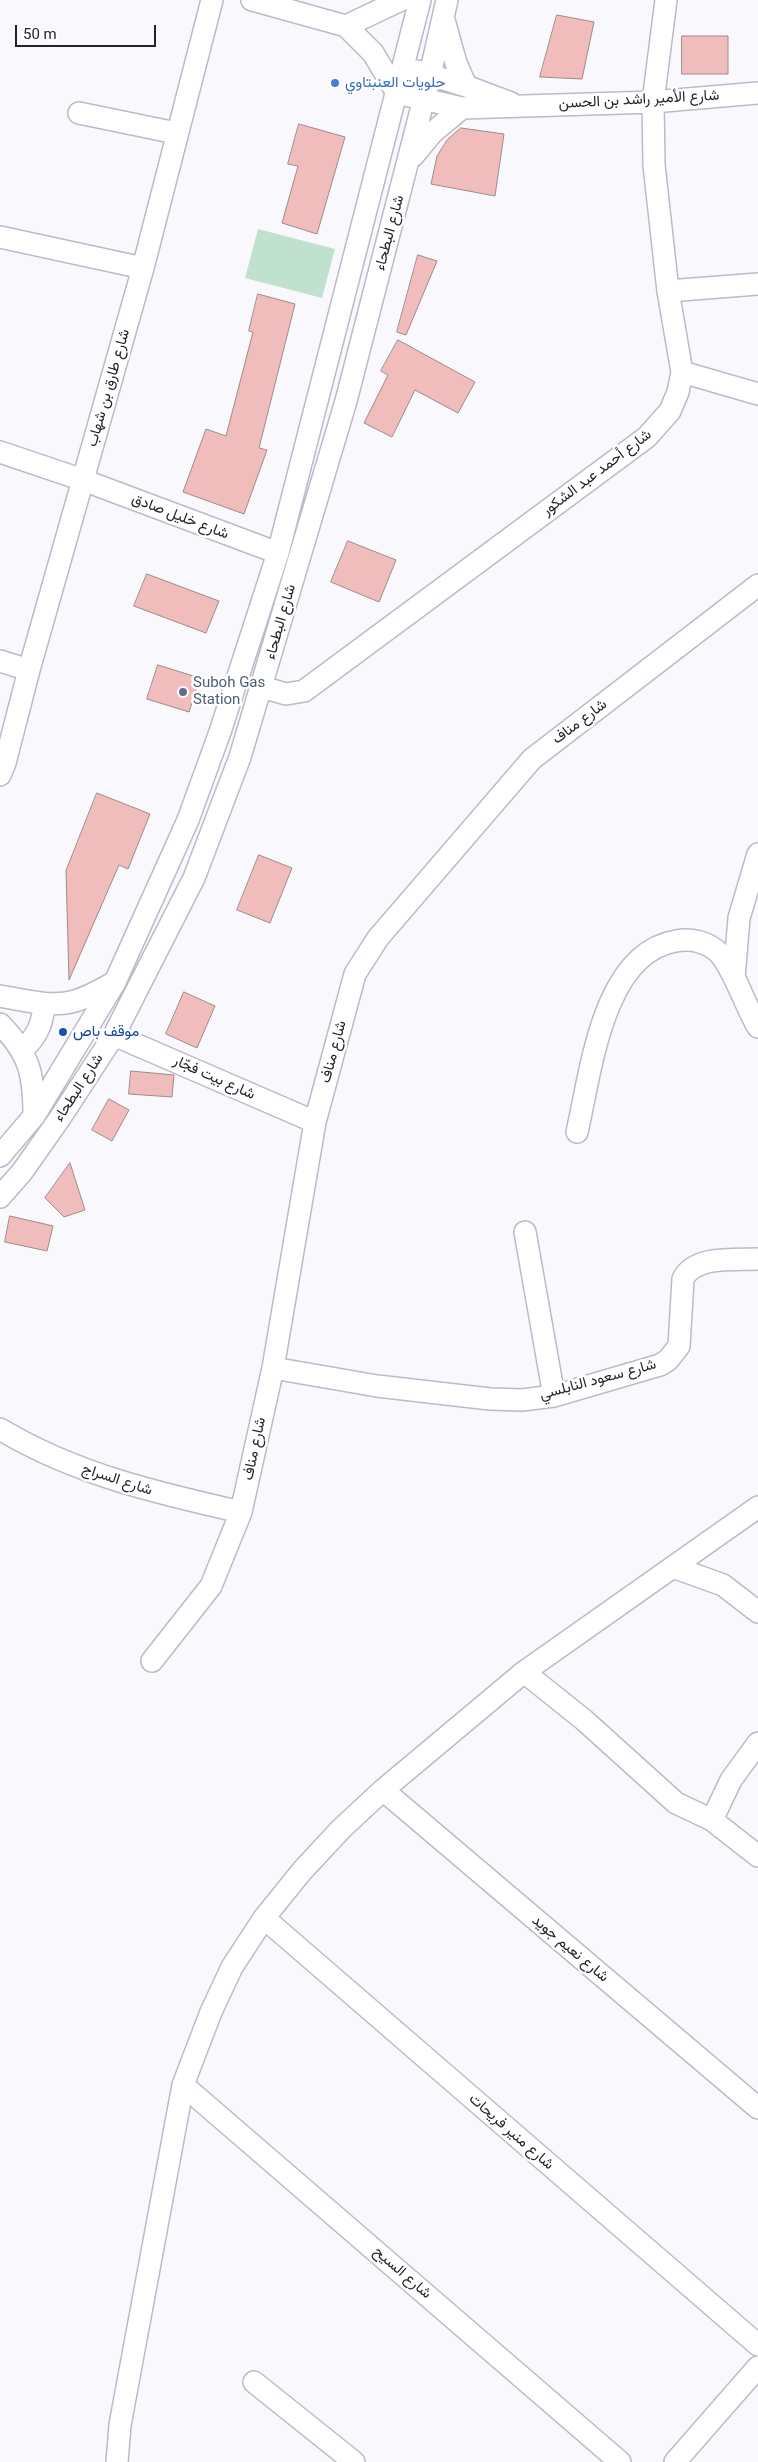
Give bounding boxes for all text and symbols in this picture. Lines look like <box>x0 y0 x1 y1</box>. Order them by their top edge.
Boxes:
scale bar <box>18 15 159 47</box>
text: 50 m <box>23 25 57 43</box>
place label: حلويات العنبتاوي <box>345 74 445 92</box>
marker: حلويات العنبتاوي <box>329 77 341 89</box>
street label: شارع الأمير راشد بن الحسن <box>558 87 720 113</box>
street label: شارع البطحاء <box>371 193 409 273</box>
street label: شارع طارق بن شهاب <box>84 327 134 449</box>
street label: شارع أحمد عبد الشكور <box>539 426 655 520</box>
street label: شارع خليل صادق <box>129 490 231 544</box>
street label: شارع البطحاء <box>262 582 300 662</box>
place label: Suboh Gas Station <box>193 674 265 709</box>
marker: Suboh Gas Station <box>177 686 189 698</box>
street label: شارع مناف <box>549 696 611 748</box>
street label: شارع مناف <box>317 1019 351 1085</box>
place label: موقف باص <box>73 1023 139 1041</box>
marker: موقف باص <box>57 1026 69 1038</box>
street label: شارع البطحاء <box>50 1051 108 1125</box>
street label: شارع بيت فجّار <box>170 1052 258 1104</box>
street label: شارع سعود النابلسي <box>538 1356 658 1404</box>
street label: شارع مناف <box>240 1416 270 1482</box>
street label: شارع السراج <box>80 1460 154 1500</box>
street label: شارع نعيم جويد <box>528 1912 612 1986</box>
street label: شارع منير فريحات <box>465 2090 557 2174</box>
street label: شارع السيح <box>369 2243 435 2303</box>

